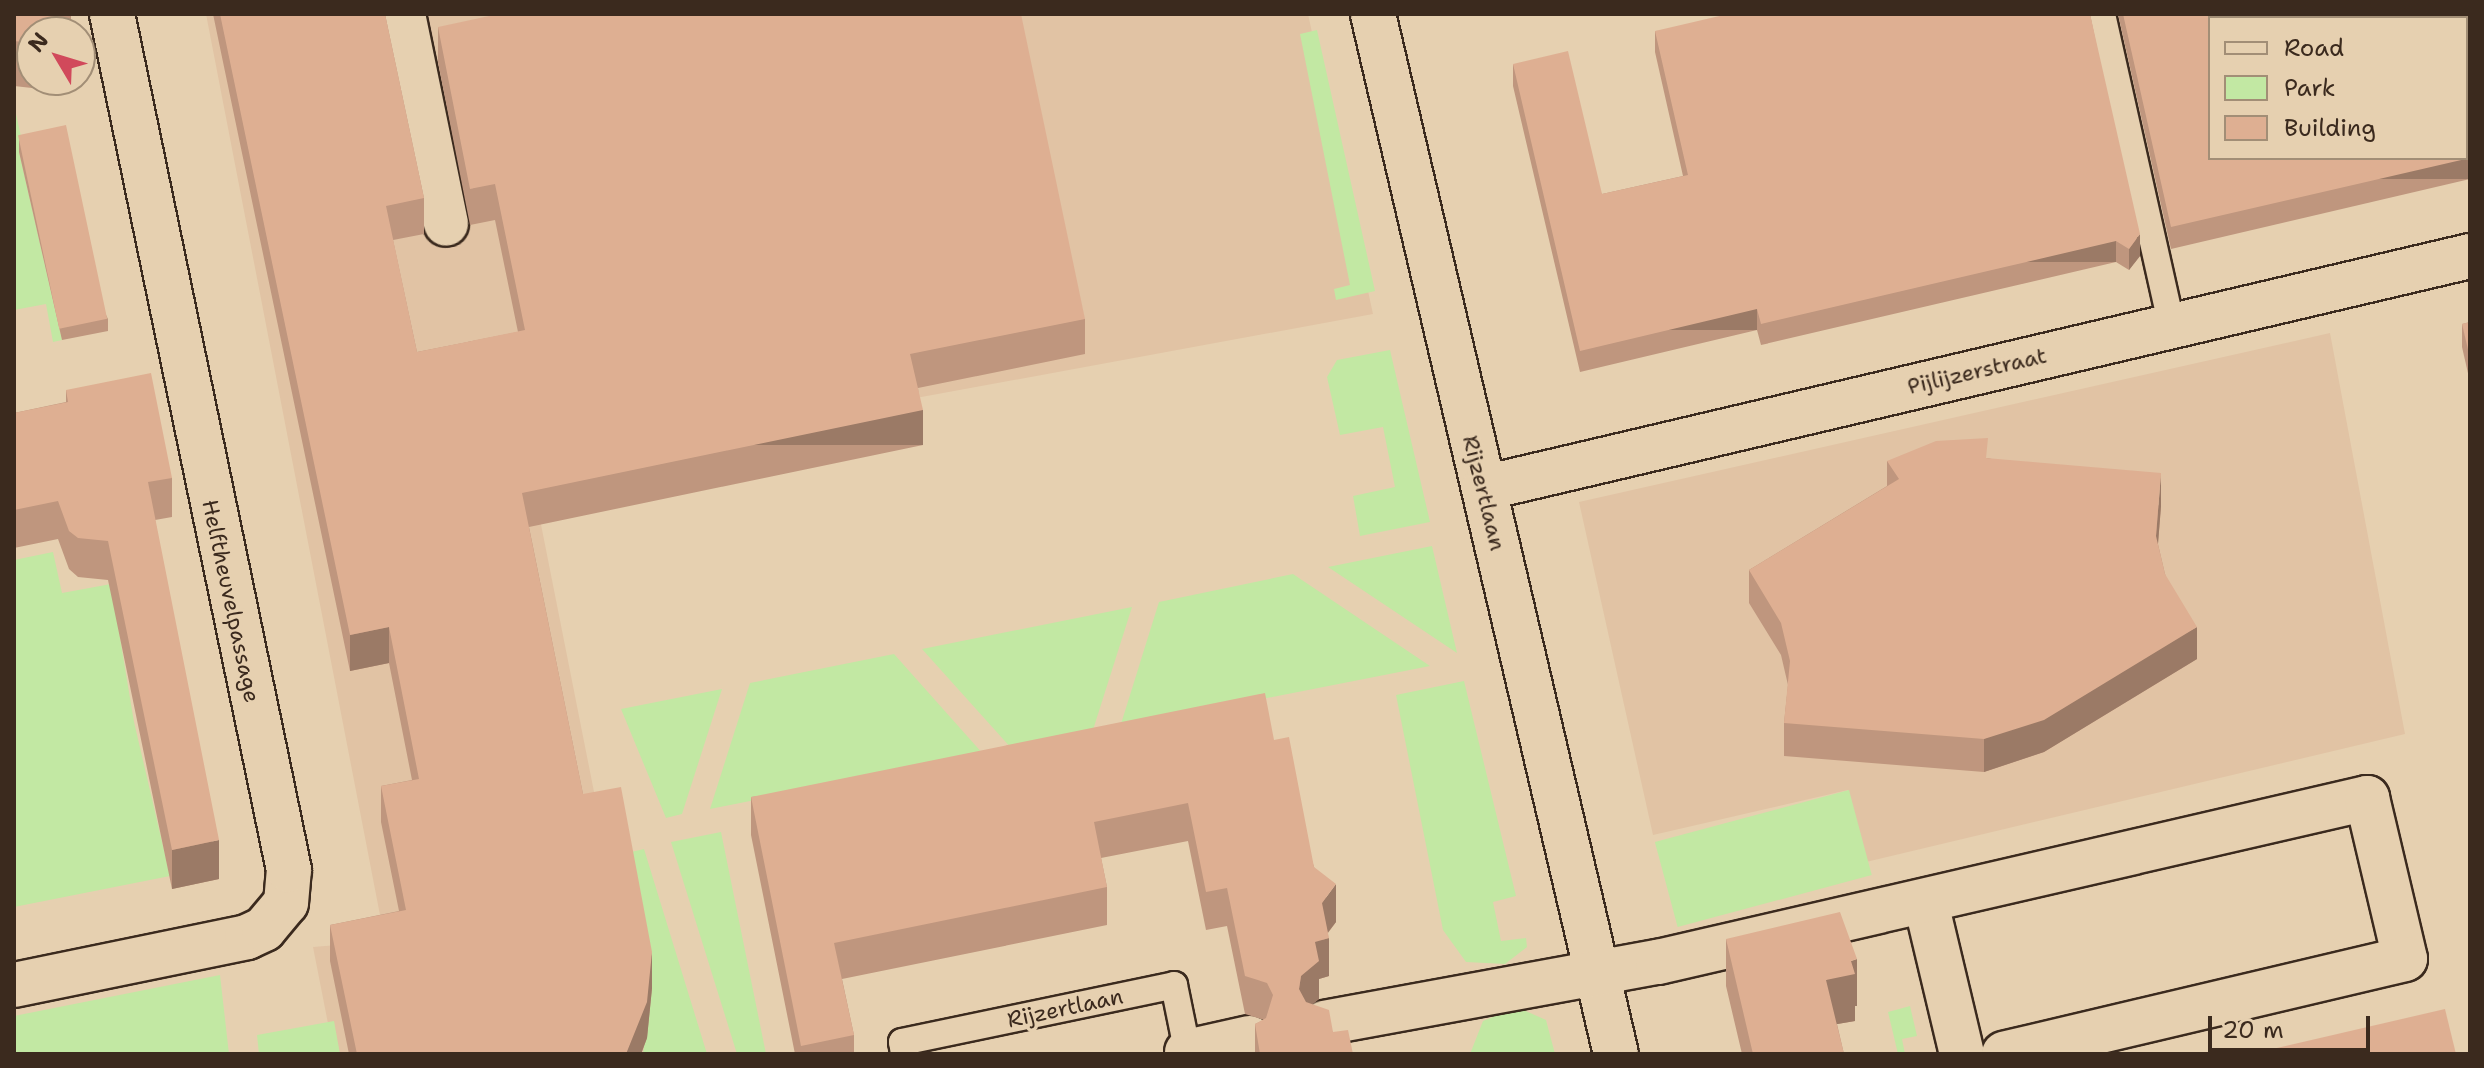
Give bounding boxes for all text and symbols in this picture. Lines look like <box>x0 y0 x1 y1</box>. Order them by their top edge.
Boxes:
north arrow <box>16 16 96 96</box>
legend <box>2208 16 2468 160</box>
text: N <box>21 26 55 58</box>
text: Road <box>2284 32 2344 64</box>
text: Park <box>2284 72 2336 104</box>
text: Building <box>2284 112 2376 144</box>
street label: Pijlijzerstraat <box>1905 342 2049 400</box>
street label: Rijzertlaan <box>1457 433 1511 553</box>
street label: Helftheuvelpassage <box>197 497 265 705</box>
street label: Rijzertlaan <box>1005 983 1125 1033</box>
scale bar <box>2212 1000 2374 1050</box>
text: 20 m <box>2222 1014 2284 1046</box>

